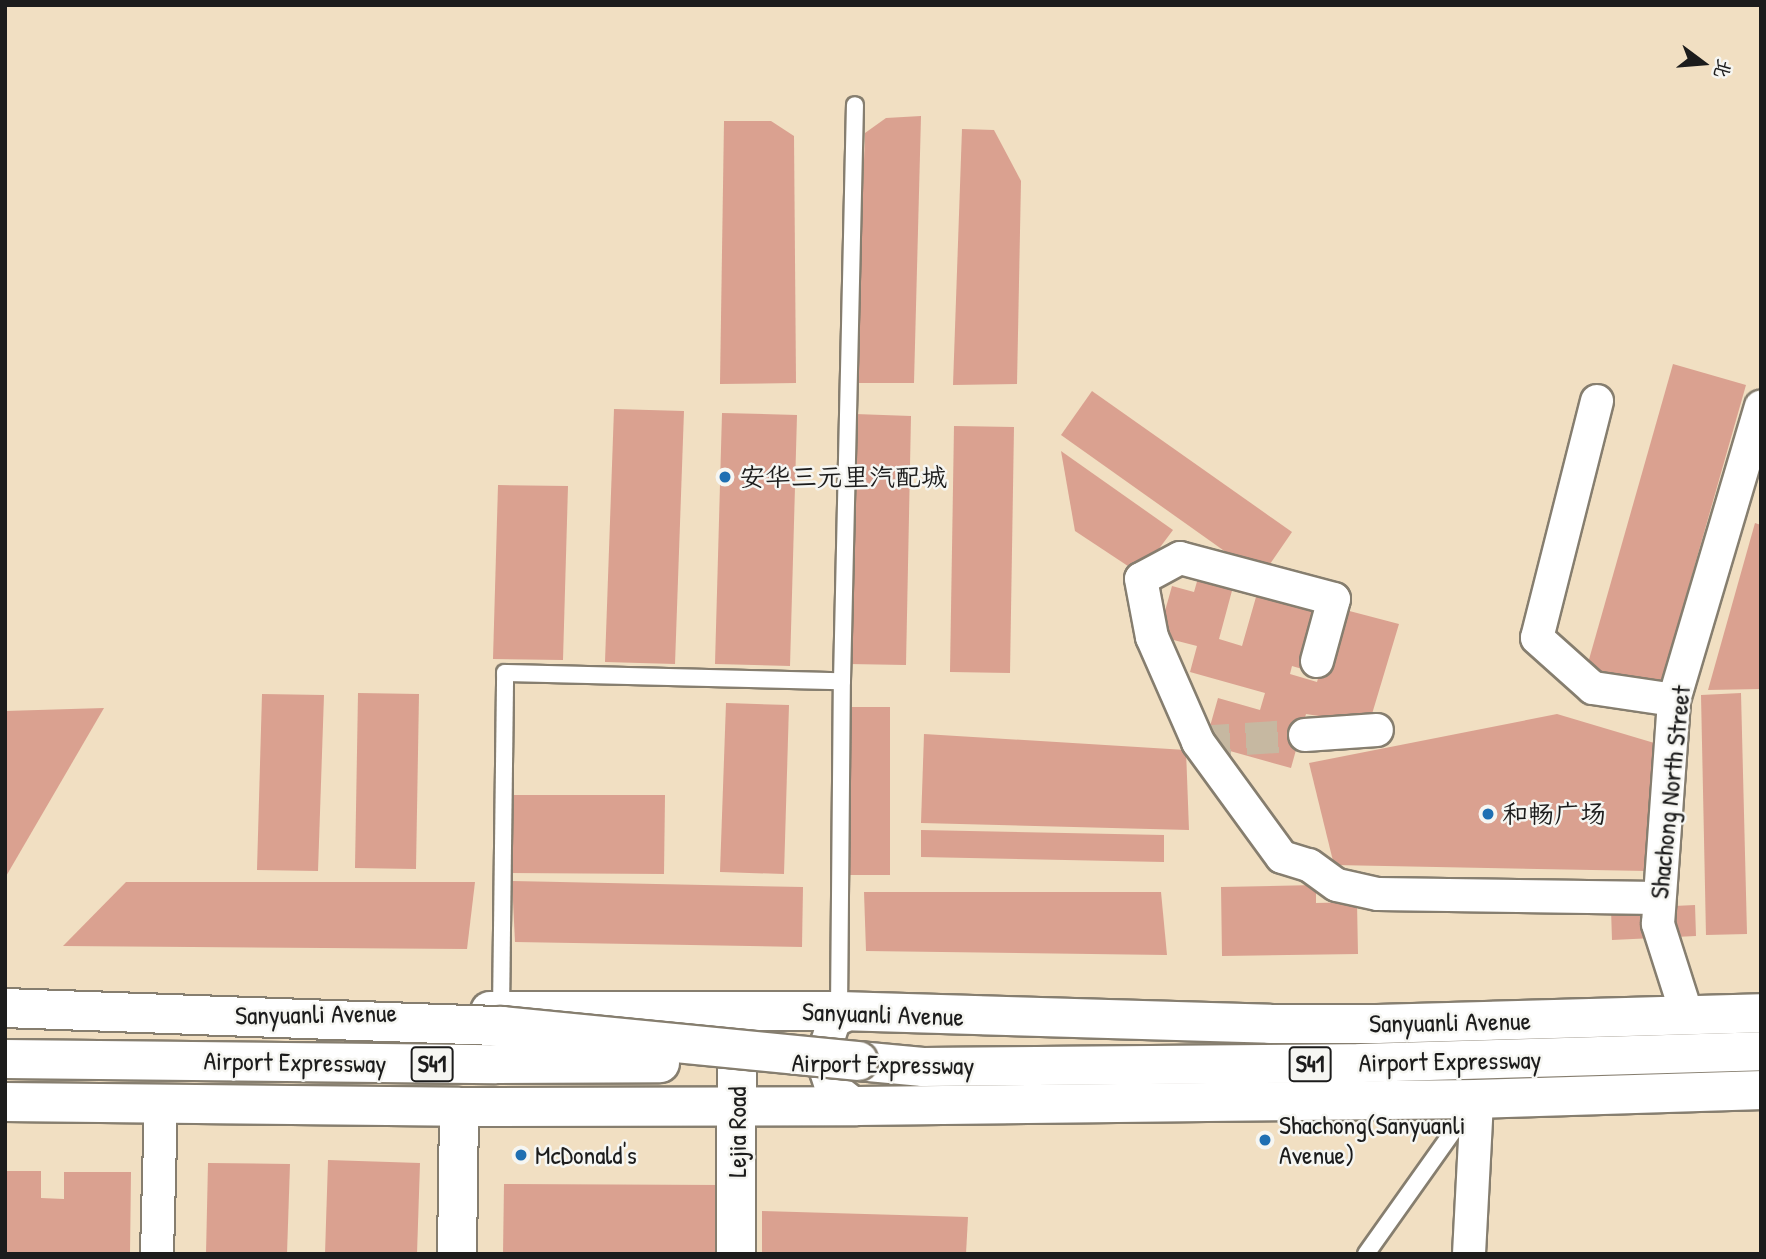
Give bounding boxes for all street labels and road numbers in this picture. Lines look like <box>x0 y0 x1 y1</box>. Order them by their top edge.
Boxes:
street label: Shachong North Street <box>1643 684 1697 900</box>
street label: Sanyuanli Avenue <box>802 996 964 1032</box>
street label: Sanyuanli Avenue <box>235 997 397 1031</box>
street label: Sanyuanli Avenue <box>1369 1005 1531 1039</box>
road number: S41 <box>409 1044 455 1084</box>
road number: S41 <box>1287 1044 1333 1084</box>
street label: Airport Expressway <box>1358 1044 1542 1078</box>
street label: Airport Expressway <box>203 1045 387 1079</box>
street label: Airport Expressway <box>791 1047 975 1081</box>
street label: Lejia Road <box>721 1087 753 1177</box>

